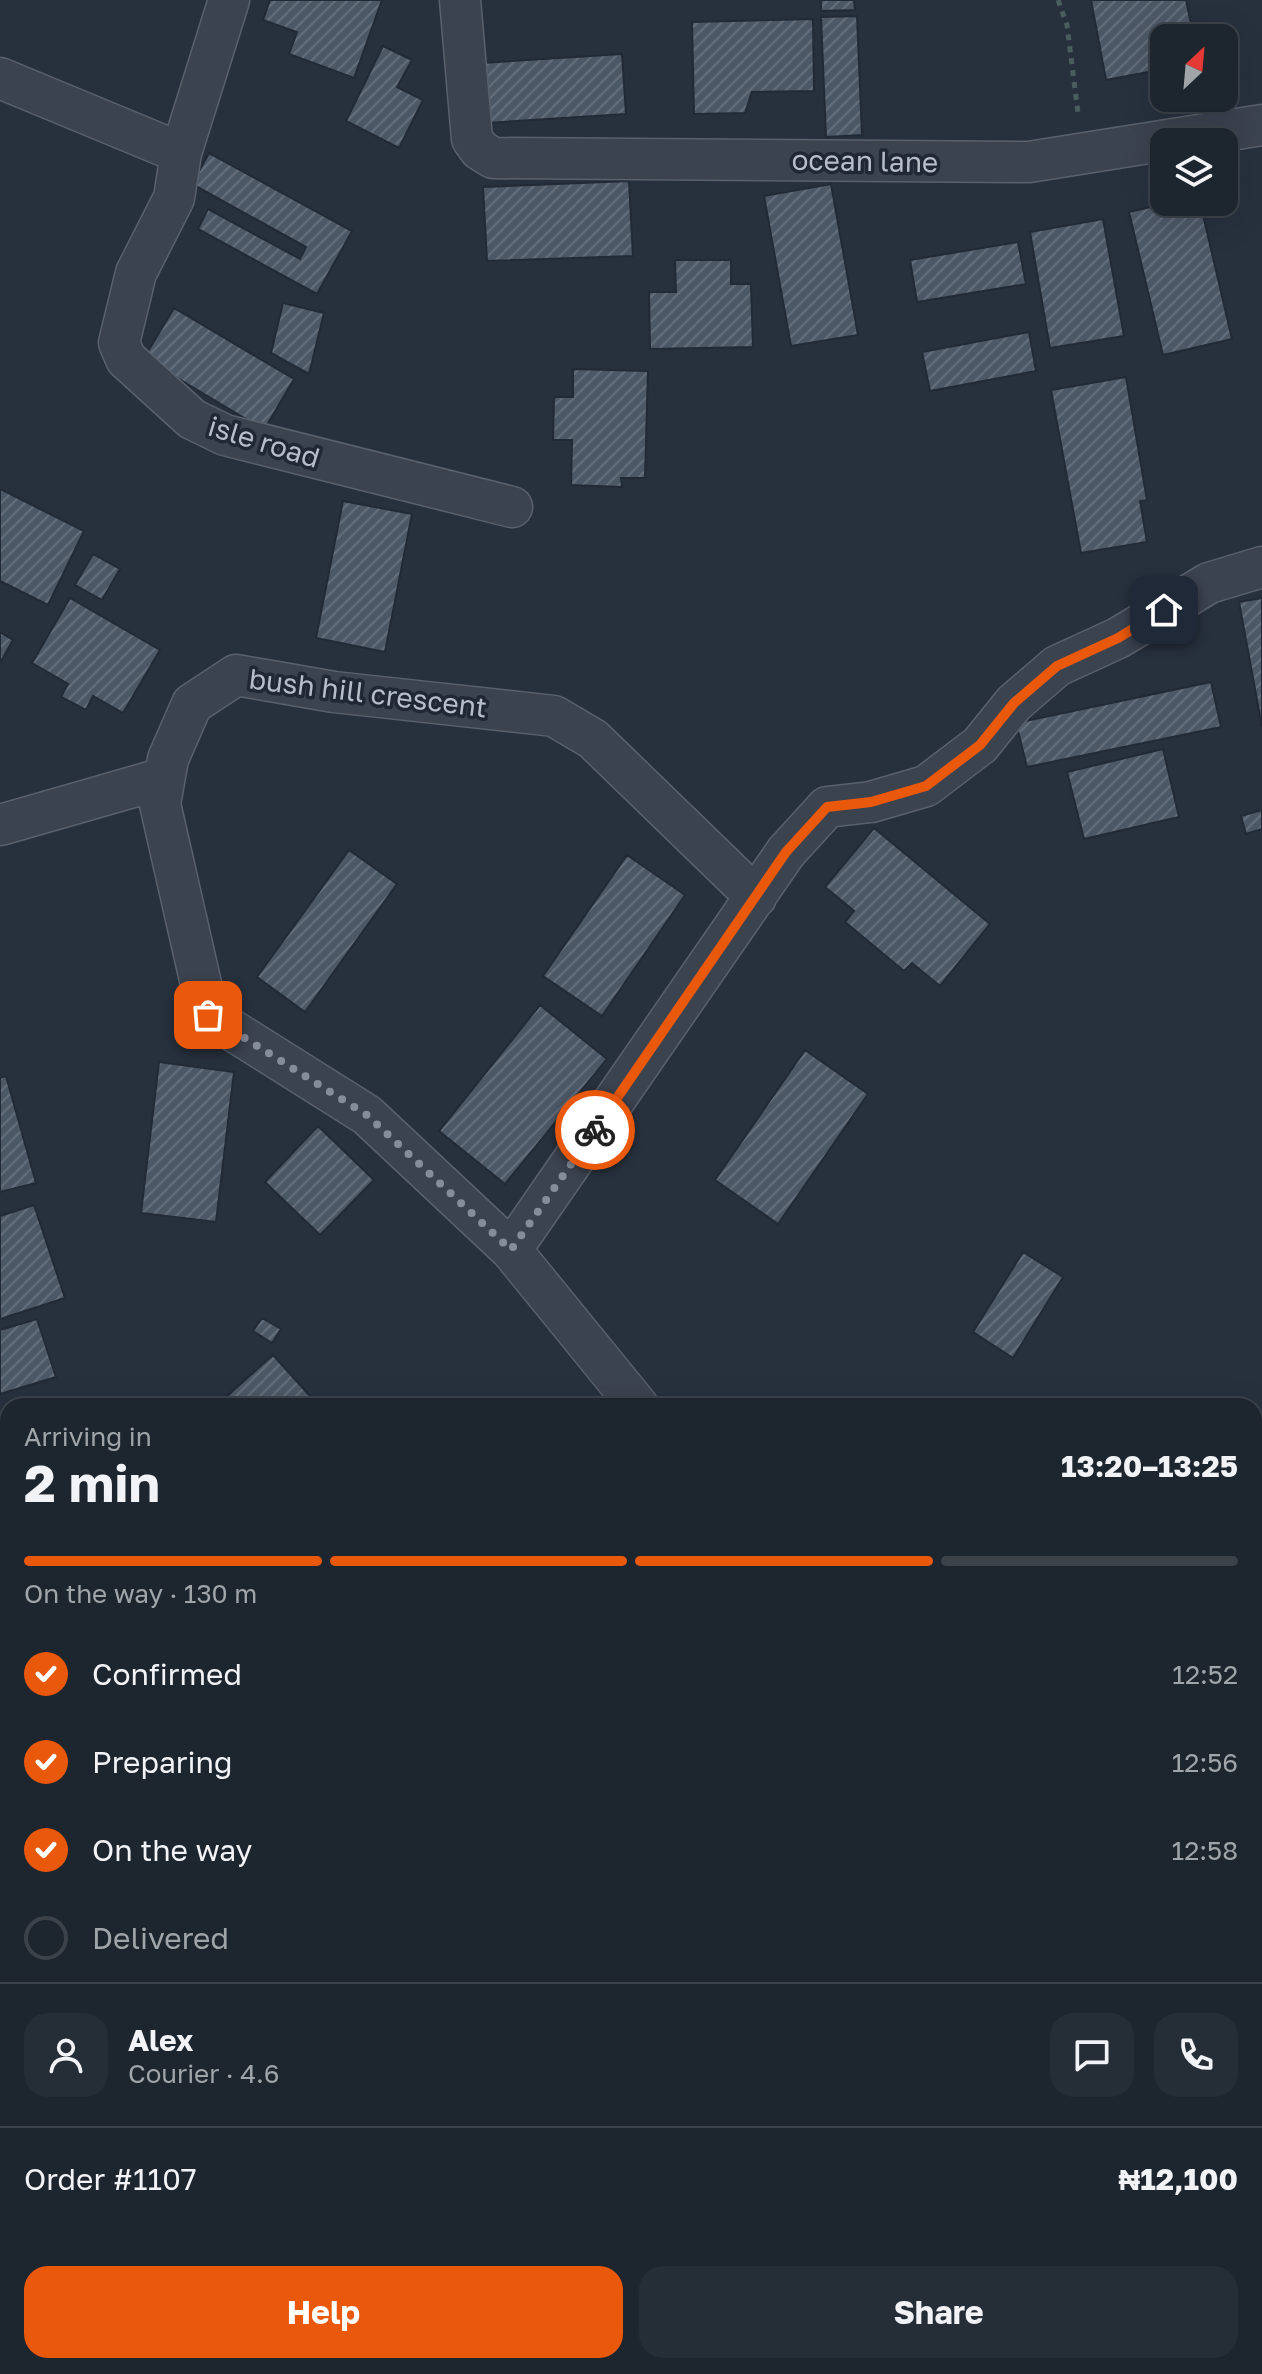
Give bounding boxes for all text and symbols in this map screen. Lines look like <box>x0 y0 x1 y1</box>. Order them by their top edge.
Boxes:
north arrow <box>1150 24 1238 112</box>
map controls <box>1150 24 1238 216</box>
button: layers <box>1150 128 1238 216</box>
street label: ocean lane <box>791 143 939 178</box>
street label: isle road <box>204 409 324 474</box>
pin <box>1130 576 1198 644</box>
icon: home <box>1142 588 1186 632</box>
street label: bush hill crescent <box>247 662 489 723</box>
pin <box>174 981 242 1049</box>
icon: bag <box>186 993 230 1037</box>
courier <box>555 1090 635 1170</box>
icon: bike <box>573 1108 617 1152</box>
text: Arriving in <box>24 1421 152 1452</box>
text: 13:20–13:25 <box>1061 1448 1238 1484</box>
text: 2 min <box>24 1451 160 1513</box>
text: On the way · 130 m <box>24 1578 257 1609</box>
icon: check <box>24 1652 68 1696</box>
text: Confirmed <box>92 1656 242 1692</box>
text: 12:52 <box>1172 1659 1238 1690</box>
icon: check <box>24 1740 68 1784</box>
text: Preparing <box>92 1744 233 1780</box>
text: 12:56 <box>1172 1747 1238 1778</box>
icon: check <box>24 1828 68 1872</box>
text: On the way <box>92 1832 252 1868</box>
text: 12:58 <box>1172 1835 1238 1866</box>
text: Delivered <box>92 1920 229 1956</box>
button: person <box>24 2013 108 2097</box>
button: chat <box>1050 2013 1134 2097</box>
button: phone <box>1154 2013 1238 2097</box>
text: Alex <box>128 2022 193 2058</box>
text: Courier · 4.6 <box>128 2058 280 2089</box>
text: Order #1107 <box>24 2161 197 2197</box>
text: ₦12,100 <box>1119 2161 1238 2197</box>
button: Help <box>24 2266 623 2358</box>
button: Share <box>639 2266 1238 2358</box>

